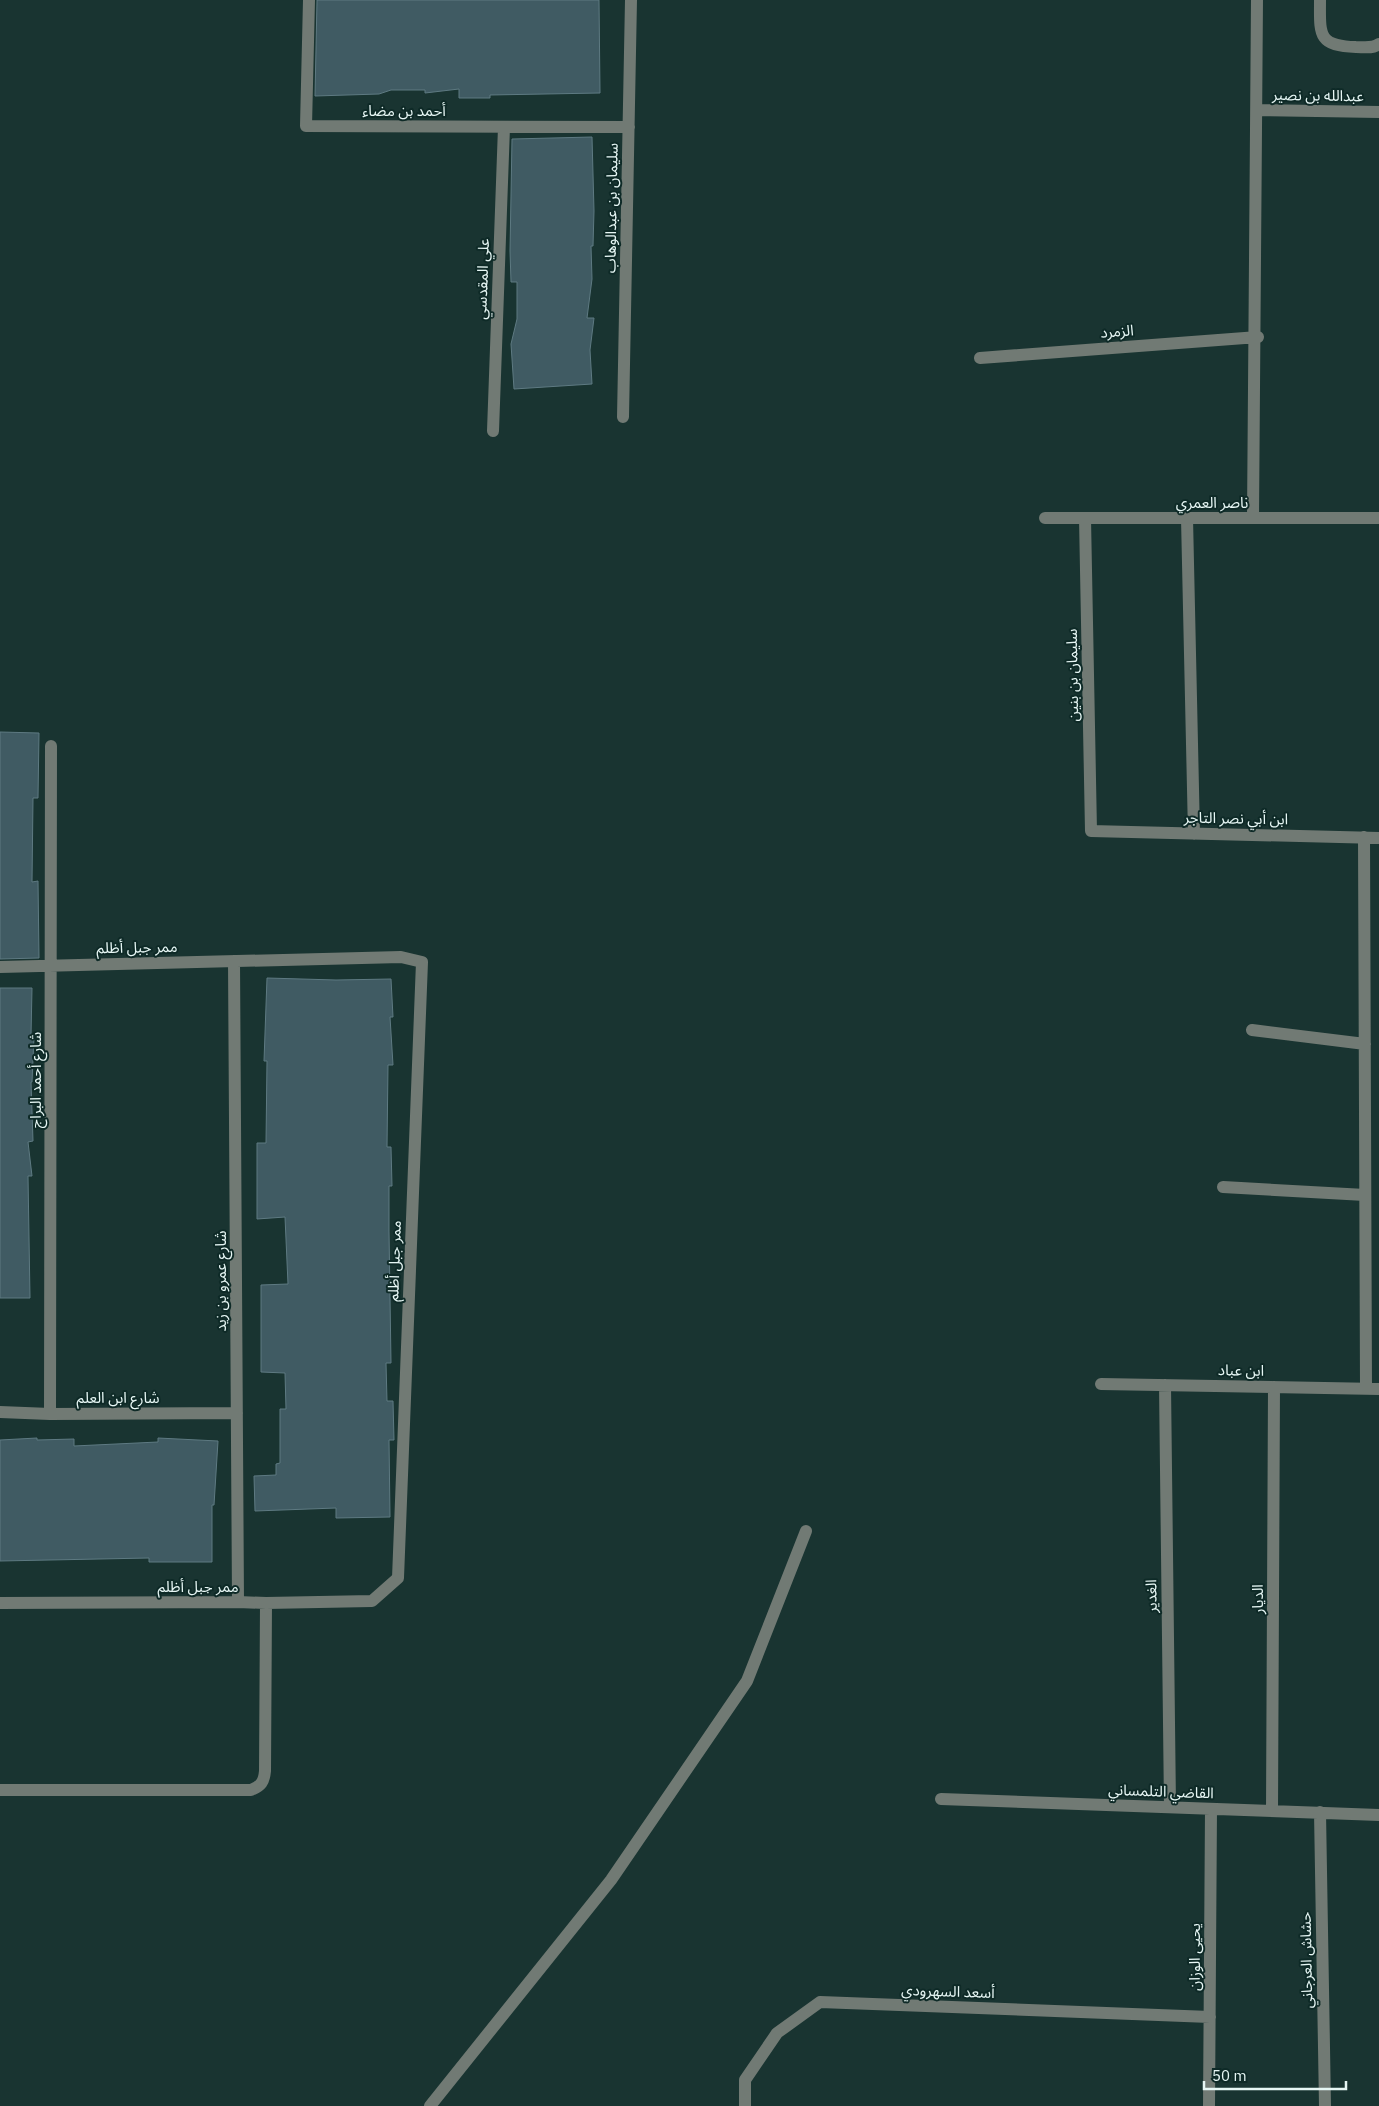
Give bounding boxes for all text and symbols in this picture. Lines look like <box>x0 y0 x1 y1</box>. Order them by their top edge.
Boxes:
street label: عبدالله بن نصير <box>1271 85 1365 105</box>
street label: أحمد بن مضاء <box>362 101 446 120</box>
street label: سليمان بن عبدالوهاب <box>600 142 622 273</box>
street label: علي المقدسي <box>471 238 495 320</box>
street label: الزمرد <box>1100 320 1134 342</box>
street label: ناصر العمري <box>1176 493 1248 514</box>
street label: سليمان بن بنين <box>1062 628 1082 722</box>
street label: ابن أبي نصر التاجر <box>1183 808 1288 831</box>
street label: ممر جبل أظلم <box>96 937 178 959</box>
street label: شارع أحمد البراج <box>26 1031 48 1128</box>
street label: ممر جبل أظلم <box>383 1220 407 1302</box>
street label: شارع عمرو بن زيد <box>211 1230 233 1332</box>
street label: ابن عباد <box>1218 1360 1264 1380</box>
street label: شارع ابن العلم <box>76 1388 160 1410</box>
street label: ممر جبل أظلم <box>157 1577 239 1598</box>
street label: الغدير <box>1141 1579 1161 1614</box>
street label: الديار <box>1248 1584 1267 1615</box>
street label: القاضي التلمساني <box>1108 1780 1214 1805</box>
street label: حشاش العرجاني <box>1296 1911 1319 2008</box>
street label: يحيى الوزان <box>1185 1923 1204 1991</box>
street label: أسعد السهرودي <box>901 1980 995 2005</box>
scale bar <box>1204 2058 1346 2090</box>
text: 50 m <box>1212 2066 1247 2085</box>

